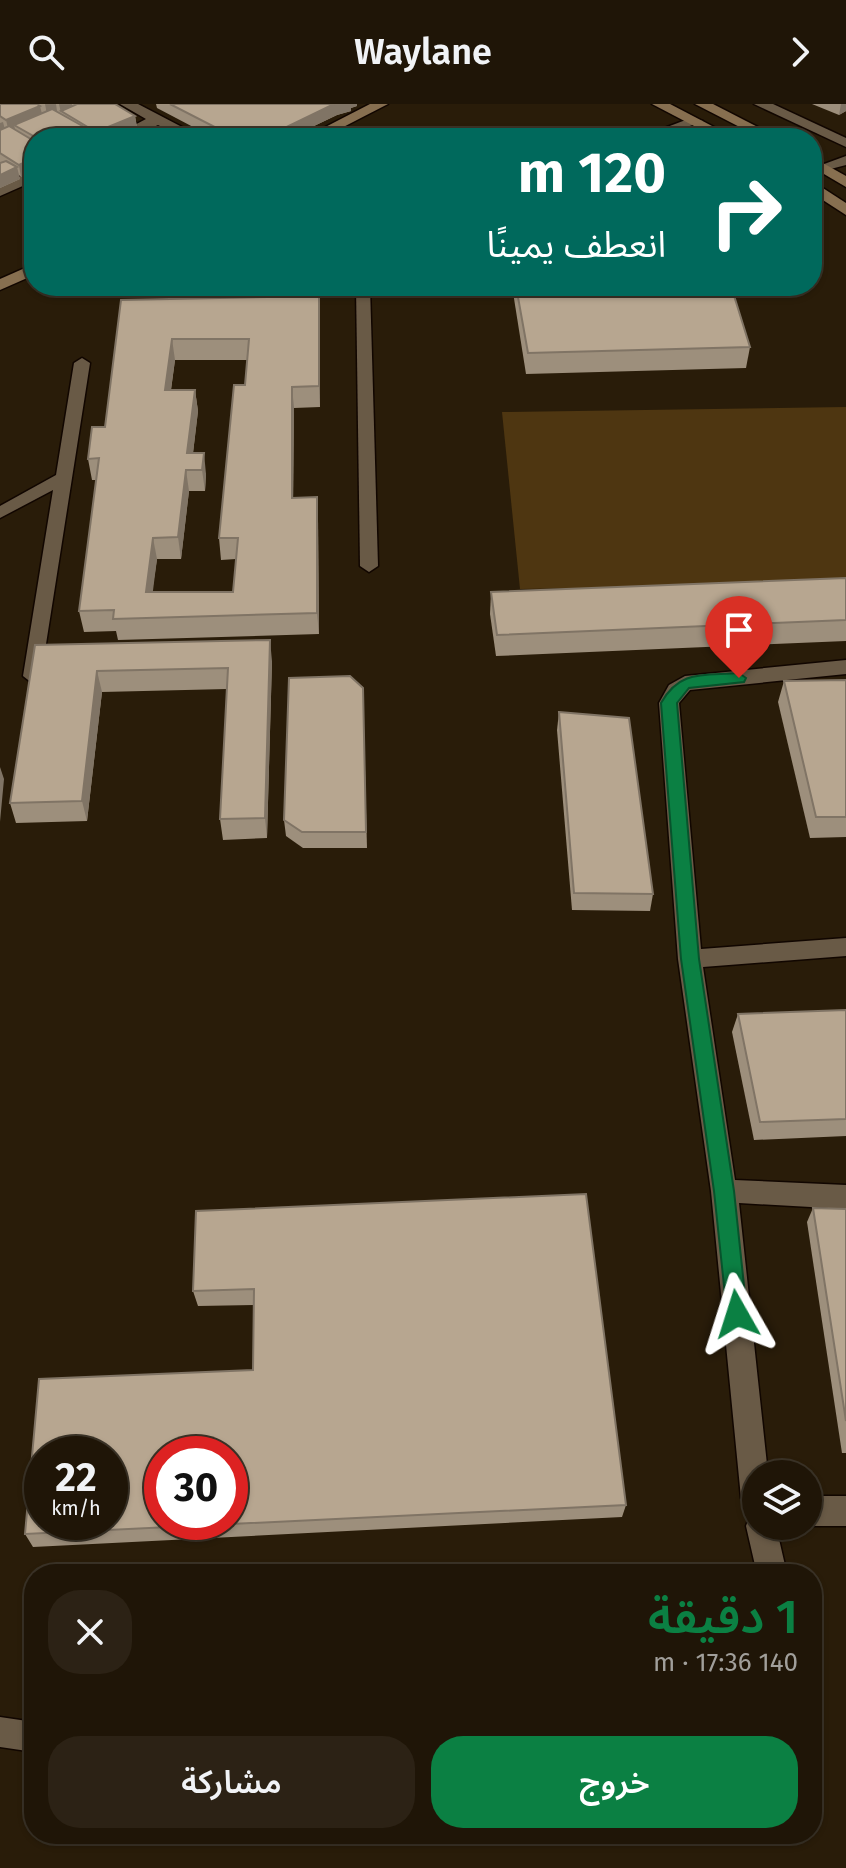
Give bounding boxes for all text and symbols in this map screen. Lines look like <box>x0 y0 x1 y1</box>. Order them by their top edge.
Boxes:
icon: search <box>24 30 68 74</box>
text: Waylane <box>354 30 492 74</box>
icon: forward <box>778 30 822 74</box>
text: 120 m <box>518 140 666 207</box>
icon: right <box>694 160 798 264</box>
text: انعطف يمينًا <box>487 223 666 267</box>
pin <box>705 596 773 678</box>
icon: arrive <box>717 608 761 652</box>
position arrow <box>695 1272 779 1356</box>
speed limit sign: 30 <box>144 1436 248 1540</box>
text: 22 <box>55 1454 97 1502</box>
map controls <box>742 1460 822 1540</box>
button: layers <box>742 1460 822 1540</box>
text: km/h <box>51 1496 101 1520</box>
text: 1 دقيقة <box>648 1588 798 1646</box>
button: close <box>48 1590 132 1674</box>
text: 140 m · 17:36 <box>653 1647 798 1678</box>
button: مشاركة <box>48 1736 415 1828</box>
button: خروج <box>431 1736 798 1828</box>

